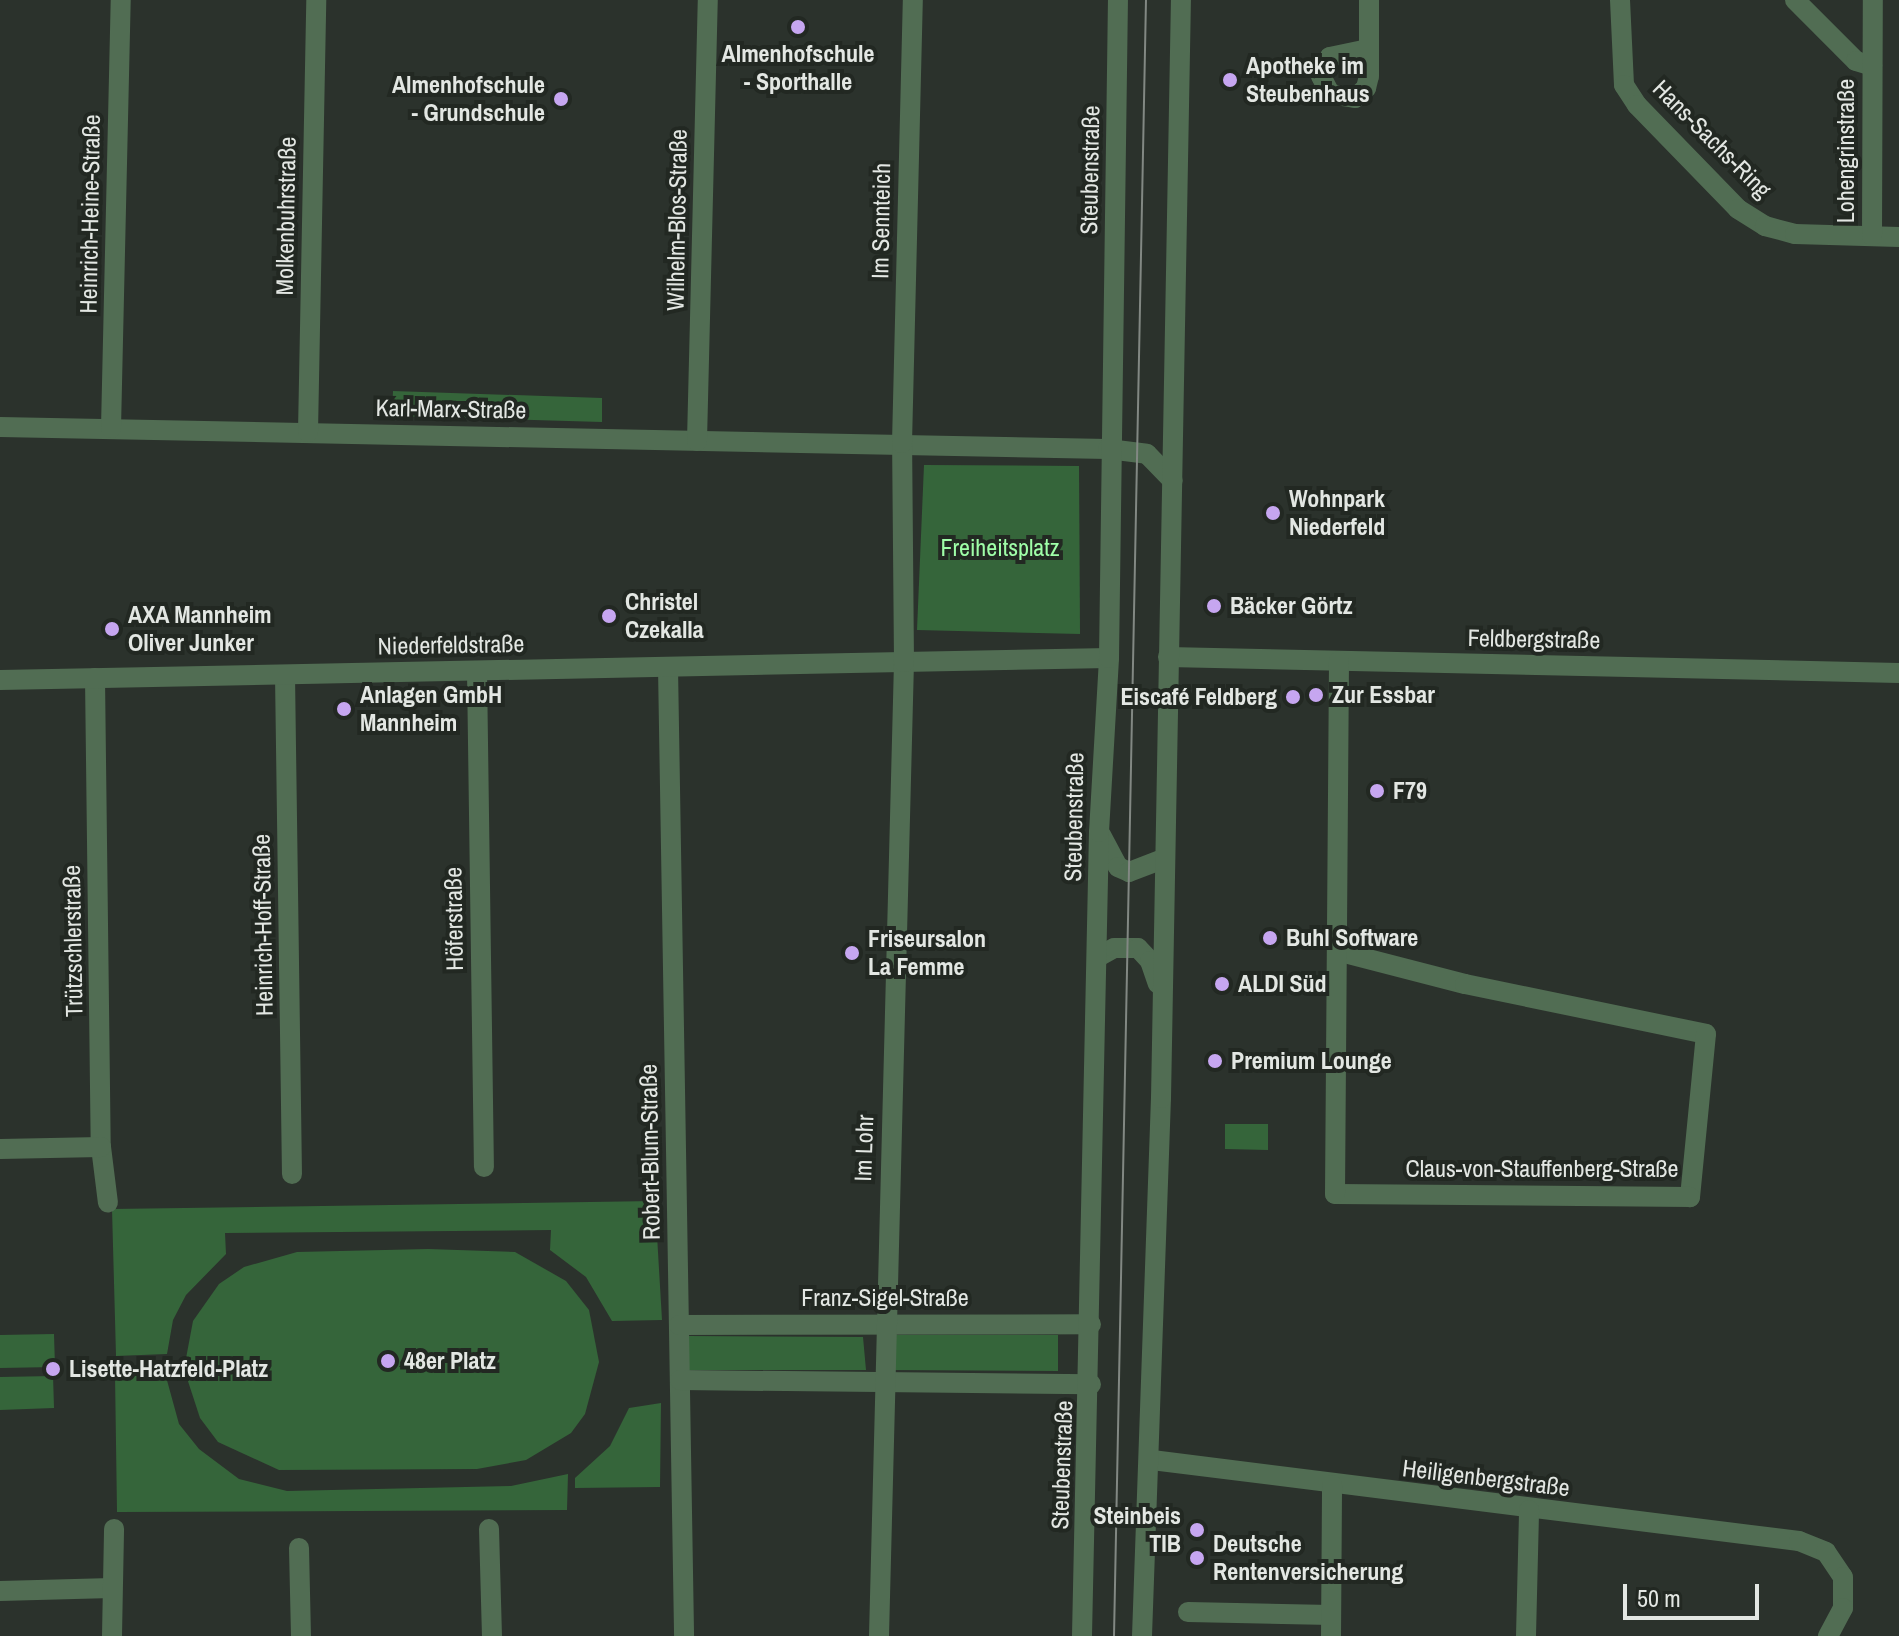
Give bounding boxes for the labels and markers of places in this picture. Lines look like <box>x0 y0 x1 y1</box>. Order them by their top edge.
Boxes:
marker: Almenhofschule - Sporthalle <box>789 18 807 36</box>
place label: Almenhofschule - Sporthalle <box>721 40 875 96</box>
place label: Apotheke im Steubenhaus <box>1246 52 1370 108</box>
place label: Almenhofschule - Grundschule <box>392 71 545 127</box>
marker: Apotheke im Steubenhaus <box>1221 71 1239 89</box>
marker: Almenhofschule - Grundschule <box>552 90 570 108</box>
place label: Wohnpark Niederfeld <box>1289 485 1385 541</box>
marker: Wohnpark Niederfeld <box>1264 504 1282 522</box>
place label: Christel Czekalla <box>625 588 704 644</box>
place label: Bäcker Görtz <box>1230 592 1352 620</box>
marker: Bäcker Görtz <box>1205 597 1223 615</box>
place label: AXA Mannheim Oliver Junker <box>128 601 272 657</box>
marker: Christel Czekalla <box>600 607 618 625</box>
marker: AXA Mannheim Oliver Junker <box>103 620 121 638</box>
place label: Anlagen GmbH Mannheim <box>360 681 502 737</box>
place label: Zur Essbar <box>1332 681 1435 709</box>
place label: Eiscafé Feldberg <box>1120 683 1277 711</box>
marker: Zur Essbar <box>1307 686 1325 704</box>
marker: Eiscafé Feldberg <box>1284 688 1302 706</box>
marker: Anlagen GmbH Mannheim <box>335 700 353 718</box>
place label: F79 <box>1393 777 1427 805</box>
marker: F79 <box>1368 782 1386 800</box>
place label: Buhl Software <box>1286 924 1418 952</box>
place label: Friseursalon La Femme <box>868 925 986 981</box>
marker: Buhl Software <box>1261 929 1279 947</box>
marker: Friseursalon La Femme <box>843 944 861 962</box>
place label: ALDI Süd <box>1238 970 1327 998</box>
marker: ALDI Süd <box>1213 975 1231 993</box>
place label: Premium Lounge <box>1231 1047 1392 1075</box>
marker: Premium Lounge <box>1206 1052 1224 1070</box>
place label: 48er Platz <box>404 1347 496 1375</box>
marker: 48er Platz <box>379 1352 397 1370</box>
place label: Lisette-Hatzfeld-Platz <box>69 1355 268 1383</box>
marker: Lisette-Hatzfeld-Platz <box>44 1360 62 1378</box>
place label: Steinbeis TIB <box>1093 1502 1181 1558</box>
marker: Steinbeis TIB <box>1188 1521 1206 1539</box>
place label: Deutsche Rentenversicherung <box>1213 1530 1403 1586</box>
marker: Deutsche Rentenversicherung <box>1188 1549 1206 1567</box>

